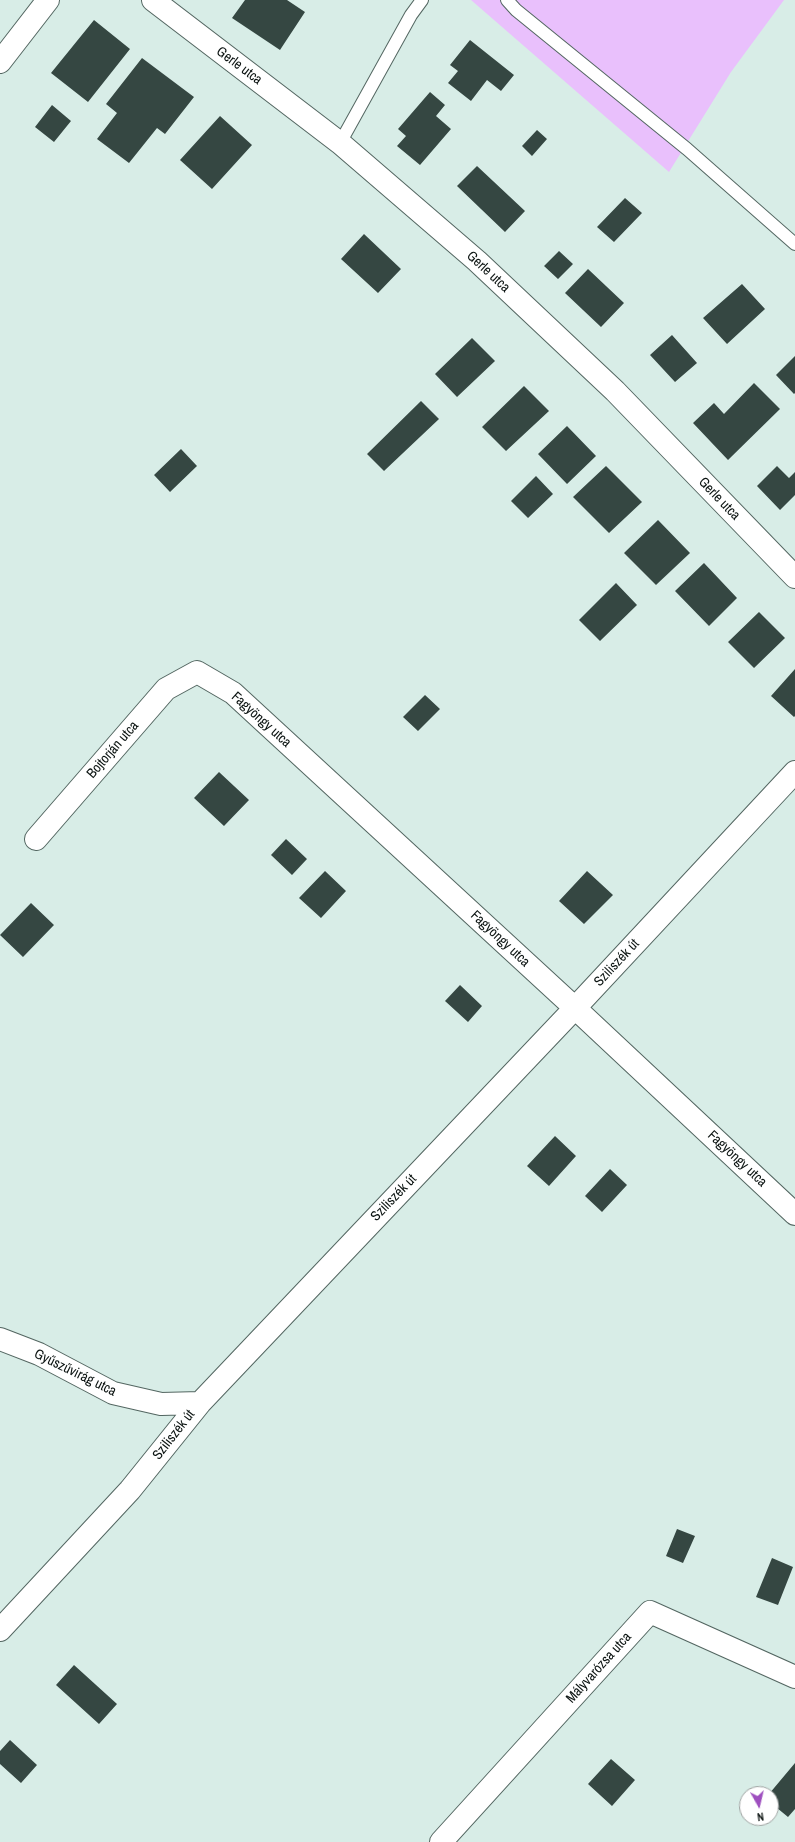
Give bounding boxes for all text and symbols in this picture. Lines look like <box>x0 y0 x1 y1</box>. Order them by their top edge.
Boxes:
street label: Gerle utca <box>213 43 265 89</box>
street label: Gerle utca <box>463 248 513 296</box>
street label: Gerle utca <box>695 474 743 524</box>
street label: Fagyöngy utca <box>228 689 294 751</box>
street label: Bojtorján utca <box>84 718 142 782</box>
street label: Fagyöngy utca <box>467 907 533 971</box>
street label: Sziliszék út <box>591 936 643 990</box>
street label: Fagyöngy utca <box>704 1127 770 1191</box>
street label: Sziliszék út <box>368 1171 420 1225</box>
street label: Gyűszűvirág utca <box>31 1346 119 1400</box>
street label: Sziliszék út <box>149 1407 199 1463</box>
street label: Mályvarózsa utca <box>563 1629 635 1707</box>
north arrow <box>739 1786 779 1826</box>
text: N <box>756 1810 765 1824</box>

